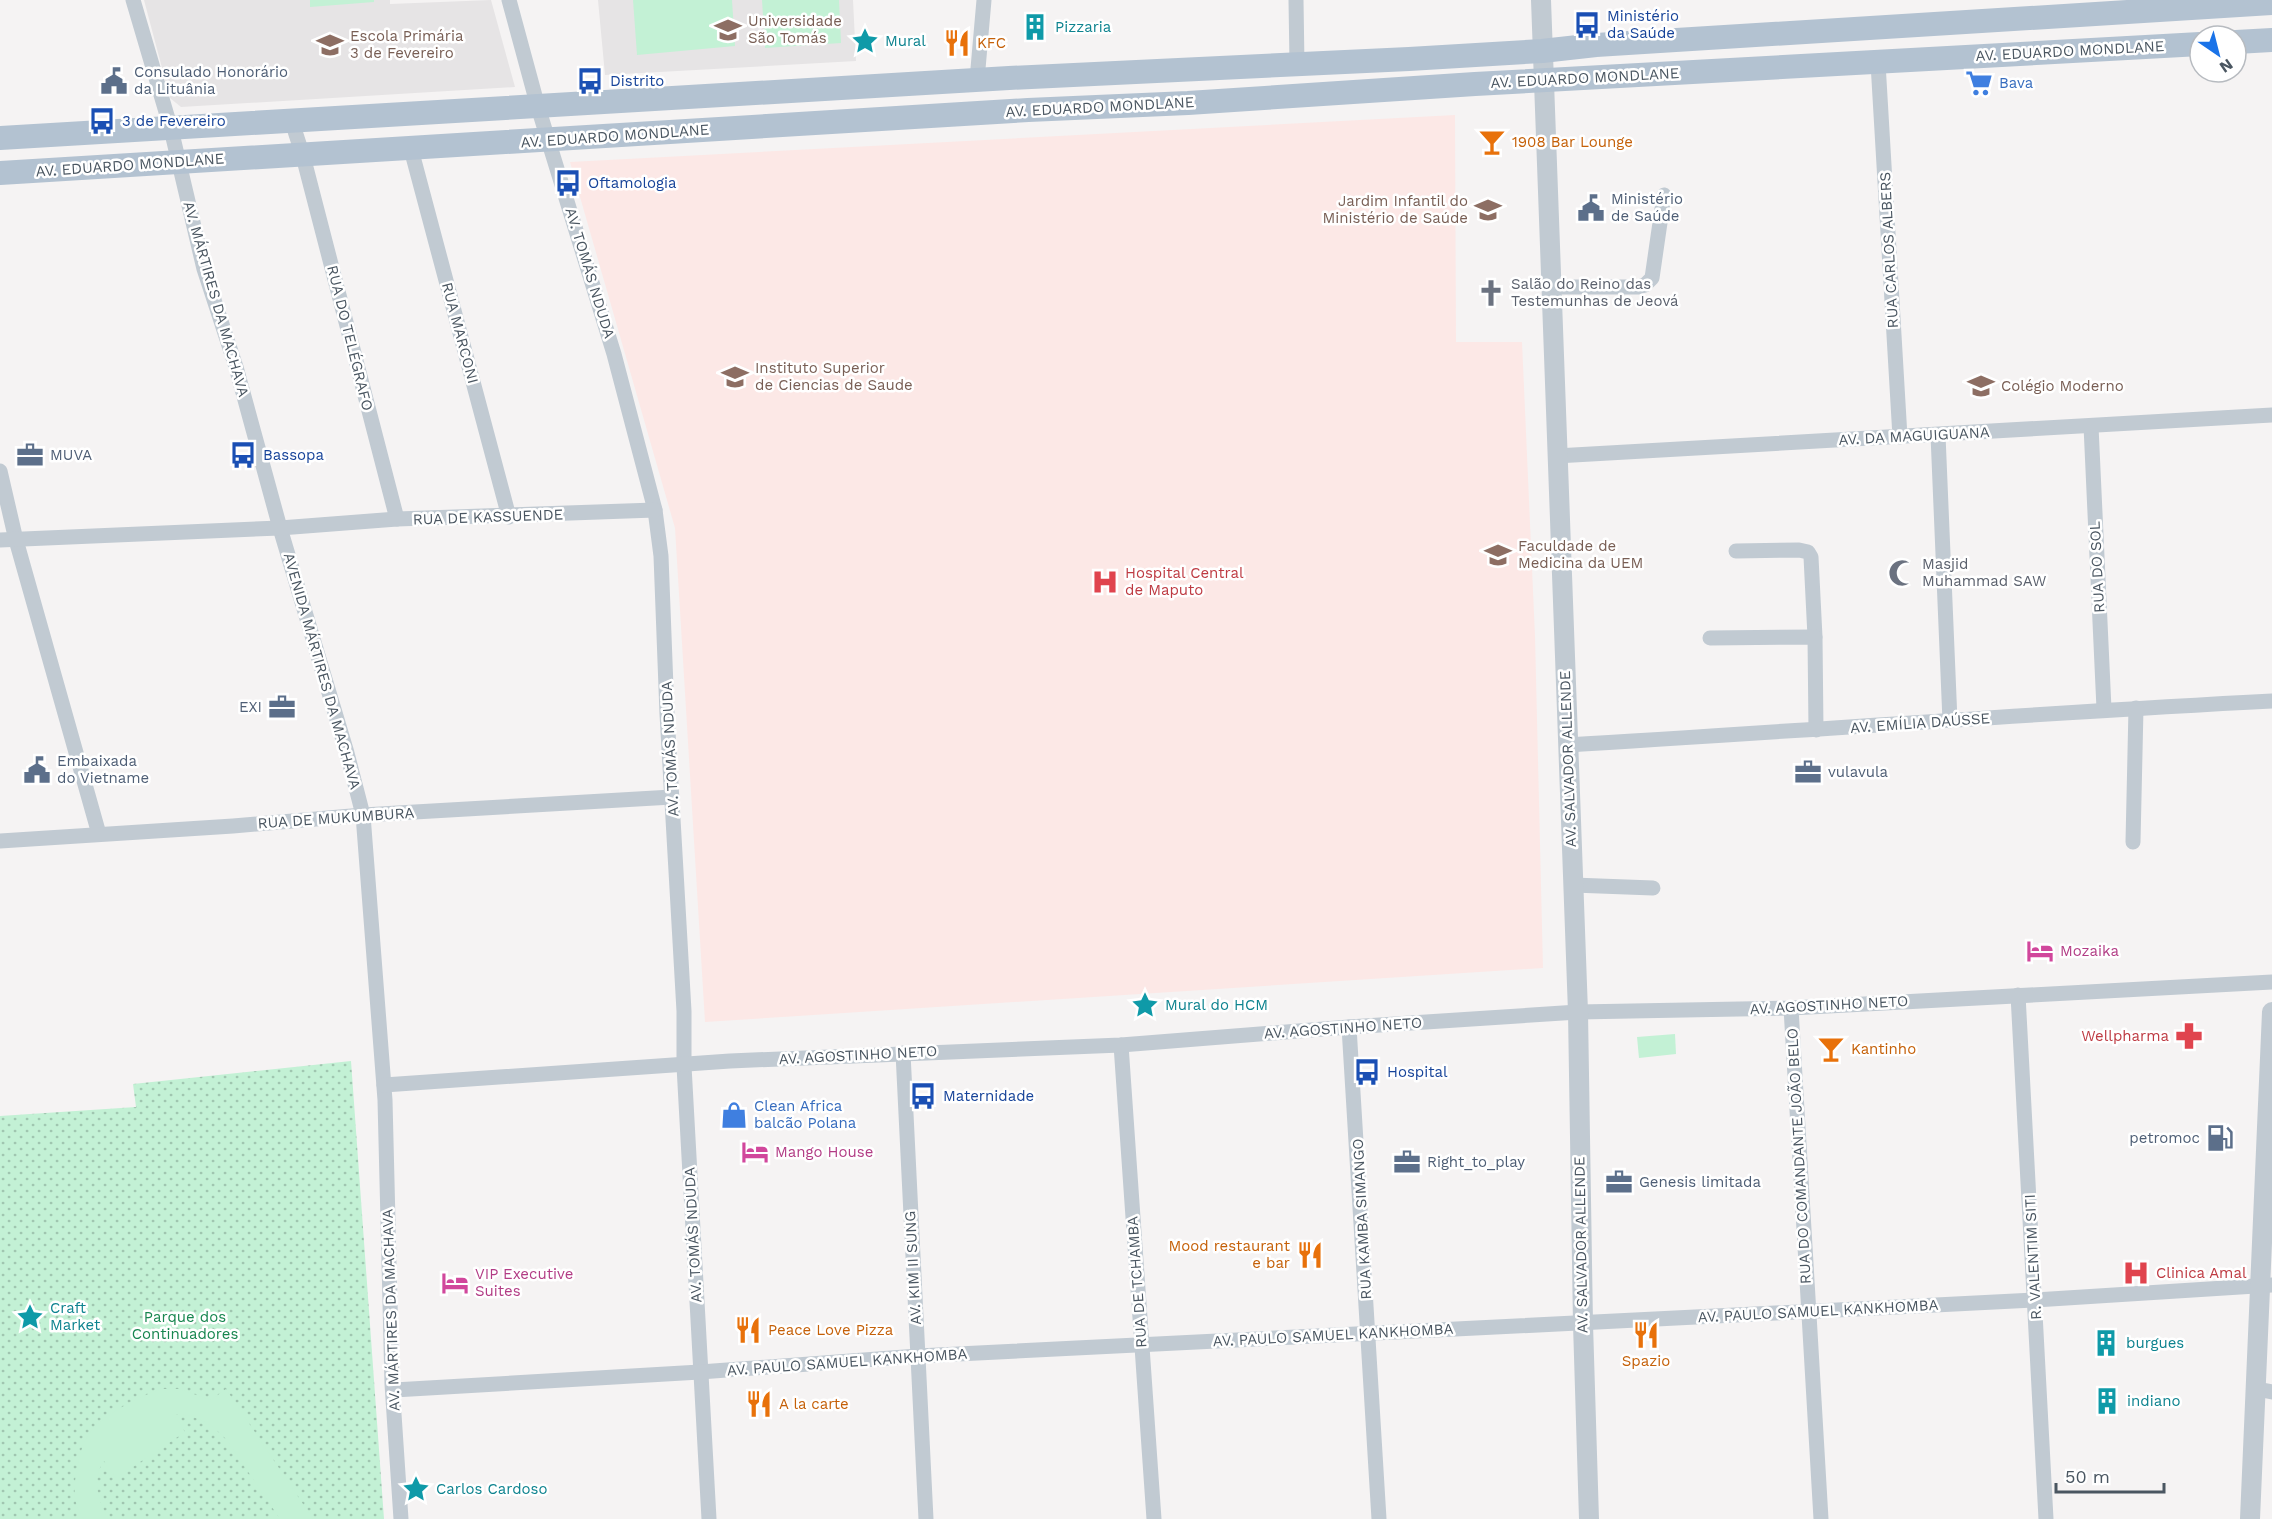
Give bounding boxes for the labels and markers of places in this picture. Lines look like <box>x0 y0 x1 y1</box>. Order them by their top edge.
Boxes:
place label: Ministério da Saúde <box>1607 7 1679 42</box>
bus stop icon: Ministério da Saúde <box>1572 10 1602 40</box>
place label: Universidade São Tomás <box>748 12 842 47</box>
building icon: Pizzaria <box>1020 12 1050 42</box>
school or university icon: Universidade São Tomás <box>713 15 743 45</box>
place label: Pizzaria <box>1055 18 1112 36</box>
place icon: Mural <box>850 26 880 56</box>
place label: Escola Primária 3 de Fevereiro <box>350 27 464 62</box>
restaurant icon: KFC <box>942 28 972 58</box>
school or university icon: Escola Primária 3 de Fevereiro <box>315 30 345 60</box>
place label: Mural <box>885 32 926 50</box>
place label: KFC <box>977 34 1006 52</box>
place label: Consulado Honorário da Lituânia <box>134 63 288 98</box>
public building icon: Consulado Honorário da Lituânia <box>99 66 129 96</box>
bus stop icon: Distrito <box>575 66 605 96</box>
supermarket icon: Bava <box>1964 68 1994 98</box>
place label: Distrito <box>610 72 664 90</box>
place label: Bava <box>1999 74 2034 92</box>
bus stop icon: 3 de Fevereiro <box>87 106 117 136</box>
place label: 3 de Fevereiro <box>122 112 226 130</box>
bar icon: 1908 Bar Lounge <box>1477 127 1507 157</box>
place label: 1908 Bar Lounge <box>1512 133 1633 151</box>
bus stop icon: Oftamologia <box>553 168 583 198</box>
place label: Oftamologia <box>588 174 677 192</box>
place label: Ministério de Saúde <box>1611 190 1683 225</box>
place label: Jardim Infantil do Ministério de Saúde <box>1322 192 1468 227</box>
public building icon: Ministério de Saúde <box>1576 193 1606 223</box>
school or university icon: Jardim Infantil do Ministério de Saúde <box>1473 195 1503 225</box>
place label: Salão do Reino das Testemunhas de Jeová <box>1511 275 1679 310</box>
church icon: Salão do Reino das Testemunhas de Jeová <box>1476 278 1506 308</box>
place label: Instituto Superior de Ciencias de Saude <box>755 359 913 394</box>
school or university icon: Instituto Superior de Ciencias de Saude <box>720 362 750 392</box>
school or university icon: Colégio Moderno <box>1966 371 1996 401</box>
place label: Colégio Moderno <box>2001 377 2124 395</box>
office icon: MUVA <box>15 440 45 470</box>
bus stop icon: Bassopa <box>228 440 258 470</box>
place label: MUVA <box>50 446 92 464</box>
place label: Bassopa <box>263 446 325 464</box>
place label: Faculdade de Medicina da UEM <box>1518 537 1643 572</box>
school or university icon: Faculdade de Medicina da UEM <box>1483 540 1513 570</box>
place label: Masjid Muhammad SAW <box>1922 555 2047 590</box>
mosque icon: Masjid Muhammad SAW <box>1887 558 1917 588</box>
place label: Hospital Central de Maputo <box>1125 564 1244 599</box>
hospital icon: Hospital Central de Maputo <box>1090 567 1120 597</box>
office icon: EXI <box>267 692 297 722</box>
place label: EXI <box>239 698 262 716</box>
place label: Embaixada do Vietname <box>57 752 149 787</box>
public building icon: Embaixada do Vietname <box>22 755 52 785</box>
office icon: vulavula <box>1793 757 1823 787</box>
place label: vulavula <box>1828 763 1889 781</box>
hotel icon: Mozaika <box>2025 936 2055 966</box>
place label: Mozaika <box>2060 942 2119 960</box>
place icon: Mural do HCM <box>1130 990 1160 1020</box>
place label: Mural do HCM <box>1165 996 1268 1014</box>
pharmacy icon: Wellpharma <box>2174 1021 2204 1051</box>
place label: Wellpharma <box>2081 1027 2170 1045</box>
bar icon: Kantinho <box>1816 1034 1846 1064</box>
place label: Kantinho <box>1851 1040 1916 1058</box>
bus stop icon: Hospital <box>1352 1057 1382 1087</box>
place label: Hospital <box>1387 1063 1448 1081</box>
bus stop icon: Maternidade <box>908 1081 938 1111</box>
place label: Maternidade <box>943 1087 1034 1105</box>
place label: Clean Africa balcão Polana <box>754 1097 857 1132</box>
shop icon: Clean Africa balcão Polana <box>719 1100 749 1130</box>
fuel station icon: petromoc <box>2205 1123 2235 1153</box>
place label: petromoc <box>2129 1129 2200 1147</box>
hotel icon: Mango House <box>740 1137 770 1167</box>
place label: Mango House <box>775 1143 873 1161</box>
office icon: Right_to_play <box>1392 1147 1422 1177</box>
place label: Right_to_play <box>1427 1153 1525 1171</box>
office icon: Genesis limitada <box>1604 1167 1634 1197</box>
place label: Genesis limitada <box>1639 1173 1761 1191</box>
place label: Mood restaurant e bar <box>1168 1237 1291 1272</box>
restaurant icon: Mood restaurant e bar <box>1295 1240 1325 1270</box>
hospital icon: Clinica Amal <box>2121 1258 2151 1288</box>
place label: Clinica Amal <box>2156 1264 2247 1282</box>
place label: VIP Executive Suites <box>475 1265 573 1300</box>
hotel icon: VIP Executive Suites <box>440 1268 470 1298</box>
place label: Craft Market <box>50 1299 101 1334</box>
place icon: Craft Market <box>15 1302 45 1332</box>
restaurant icon: Peace Love Pizza <box>733 1315 763 1345</box>
restaurant icon: Spazio <box>1631 1320 1661 1350</box>
place label: Peace Love Pizza <box>768 1321 894 1339</box>
building icon: burgues <box>2091 1328 2121 1358</box>
place label: burgues <box>2126 1334 2184 1352</box>
place label: Spazio <box>1622 1352 1670 1370</box>
building icon: indiano <box>2092 1386 2122 1416</box>
restaurant icon: A la carte <box>744 1389 774 1419</box>
place label: indiano <box>2127 1392 2180 1410</box>
place label: A la carte <box>779 1395 849 1413</box>
place icon: Carlos Cardoso <box>401 1474 431 1504</box>
place label: Carlos Cardoso <box>436 1480 547 1498</box>

